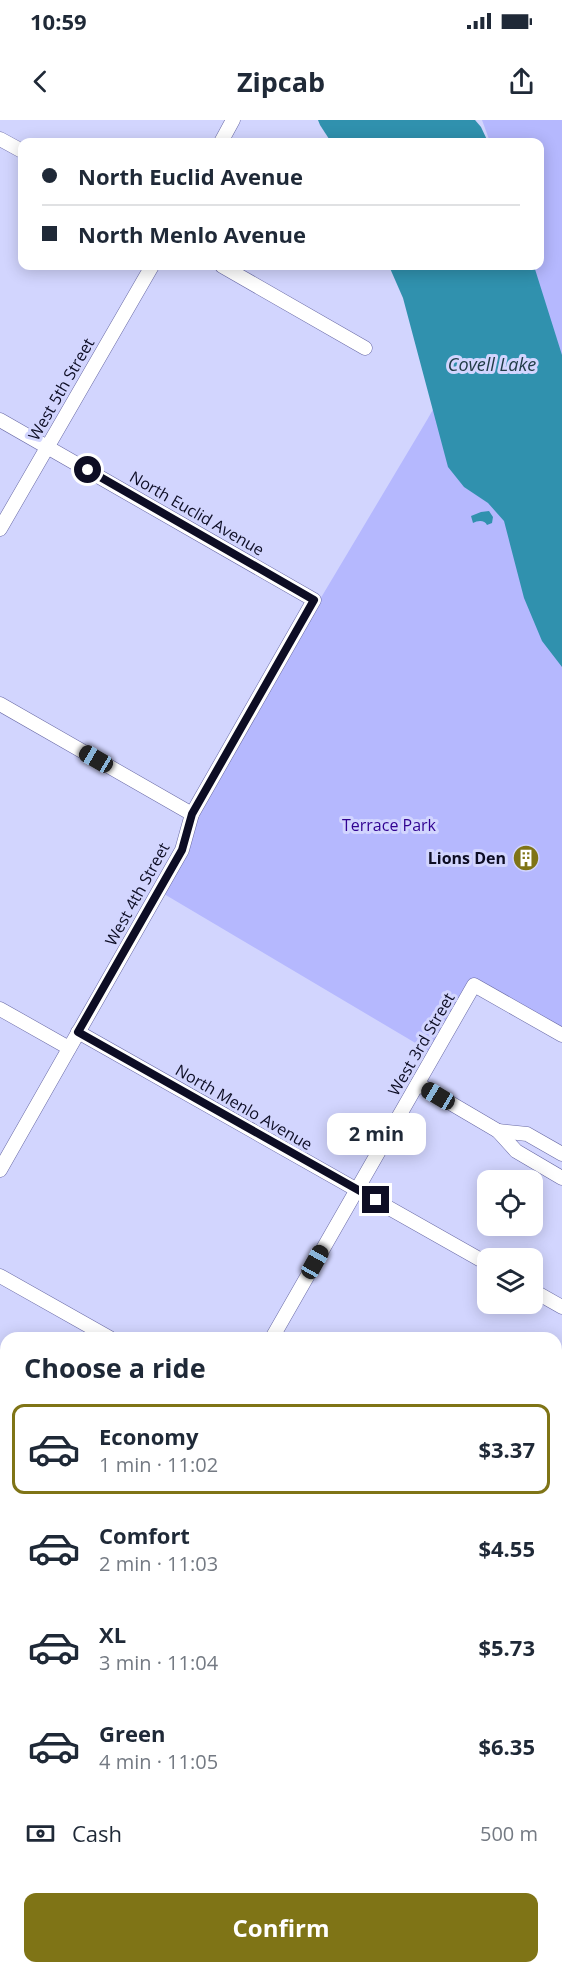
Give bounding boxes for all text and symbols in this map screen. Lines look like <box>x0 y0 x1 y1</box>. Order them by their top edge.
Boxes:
text: 10:59 <box>30 6 87 36</box>
text: Zipcab <box>237 63 325 100</box>
icon: back <box>24 65 57 98</box>
icon: share <box>505 65 538 98</box>
text: North Euclid Avenue <box>78 161 303 191</box>
text: North Menlo Avenue <box>78 219 306 249</box>
street label: West 5th Street <box>23 334 99 444</box>
water label: Covell Lake <box>448 352 536 376</box>
route start <box>74 456 101 483</box>
street label: North Euclid Avenue <box>126 465 268 561</box>
car <box>76 742 116 776</box>
park label: Terrace Park <box>342 814 437 836</box>
street label: West 4th Street <box>100 838 175 950</box>
building icon: Lions Den <box>511 843 541 873</box>
place label: Lions Den <box>428 847 506 869</box>
street label: West 3rd Street <box>383 988 460 1100</box>
street label: North Menlo Avenue <box>172 1059 316 1155</box>
car <box>418 1079 458 1113</box>
callout: 2 min <box>326 1113 425 1155</box>
text: 2 min <box>349 1120 404 1147</box>
map controls <box>477 1170 543 1314</box>
button: locate <box>477 1170 543 1236</box>
route end <box>362 1186 389 1213</box>
car <box>298 1242 332 1282</box>
button: layers <box>477 1248 543 1314</box>
text: Choose a ride <box>24 1349 206 1386</box>
text: Economy <box>99 1421 198 1451</box>
icon: car <box>27 1422 81 1476</box>
text: $3.37 <box>478 1434 535 1464</box>
text: 1 min · 11:02 <box>99 1451 218 1478</box>
text: Comfort <box>99 1520 190 1550</box>
icon: car <box>27 1521 81 1575</box>
text: $4.55 <box>478 1533 535 1563</box>
text: 2 min · 11:03 <box>99 1550 218 1577</box>
text: XL <box>99 1619 126 1649</box>
icon: car <box>27 1620 81 1674</box>
text: $5.73 <box>478 1632 535 1662</box>
text: 3 min · 11:04 <box>99 1649 218 1676</box>
text: Green <box>99 1718 165 1748</box>
icon: car <box>27 1719 81 1773</box>
text: $6.35 <box>478 1731 535 1761</box>
text: 4 min · 11:05 <box>99 1748 218 1775</box>
icon: cash <box>24 1817 57 1850</box>
text: Cash <box>72 1818 122 1848</box>
text: 500 m <box>480 1820 538 1847</box>
button: Confirm <box>24 1893 538 1962</box>

